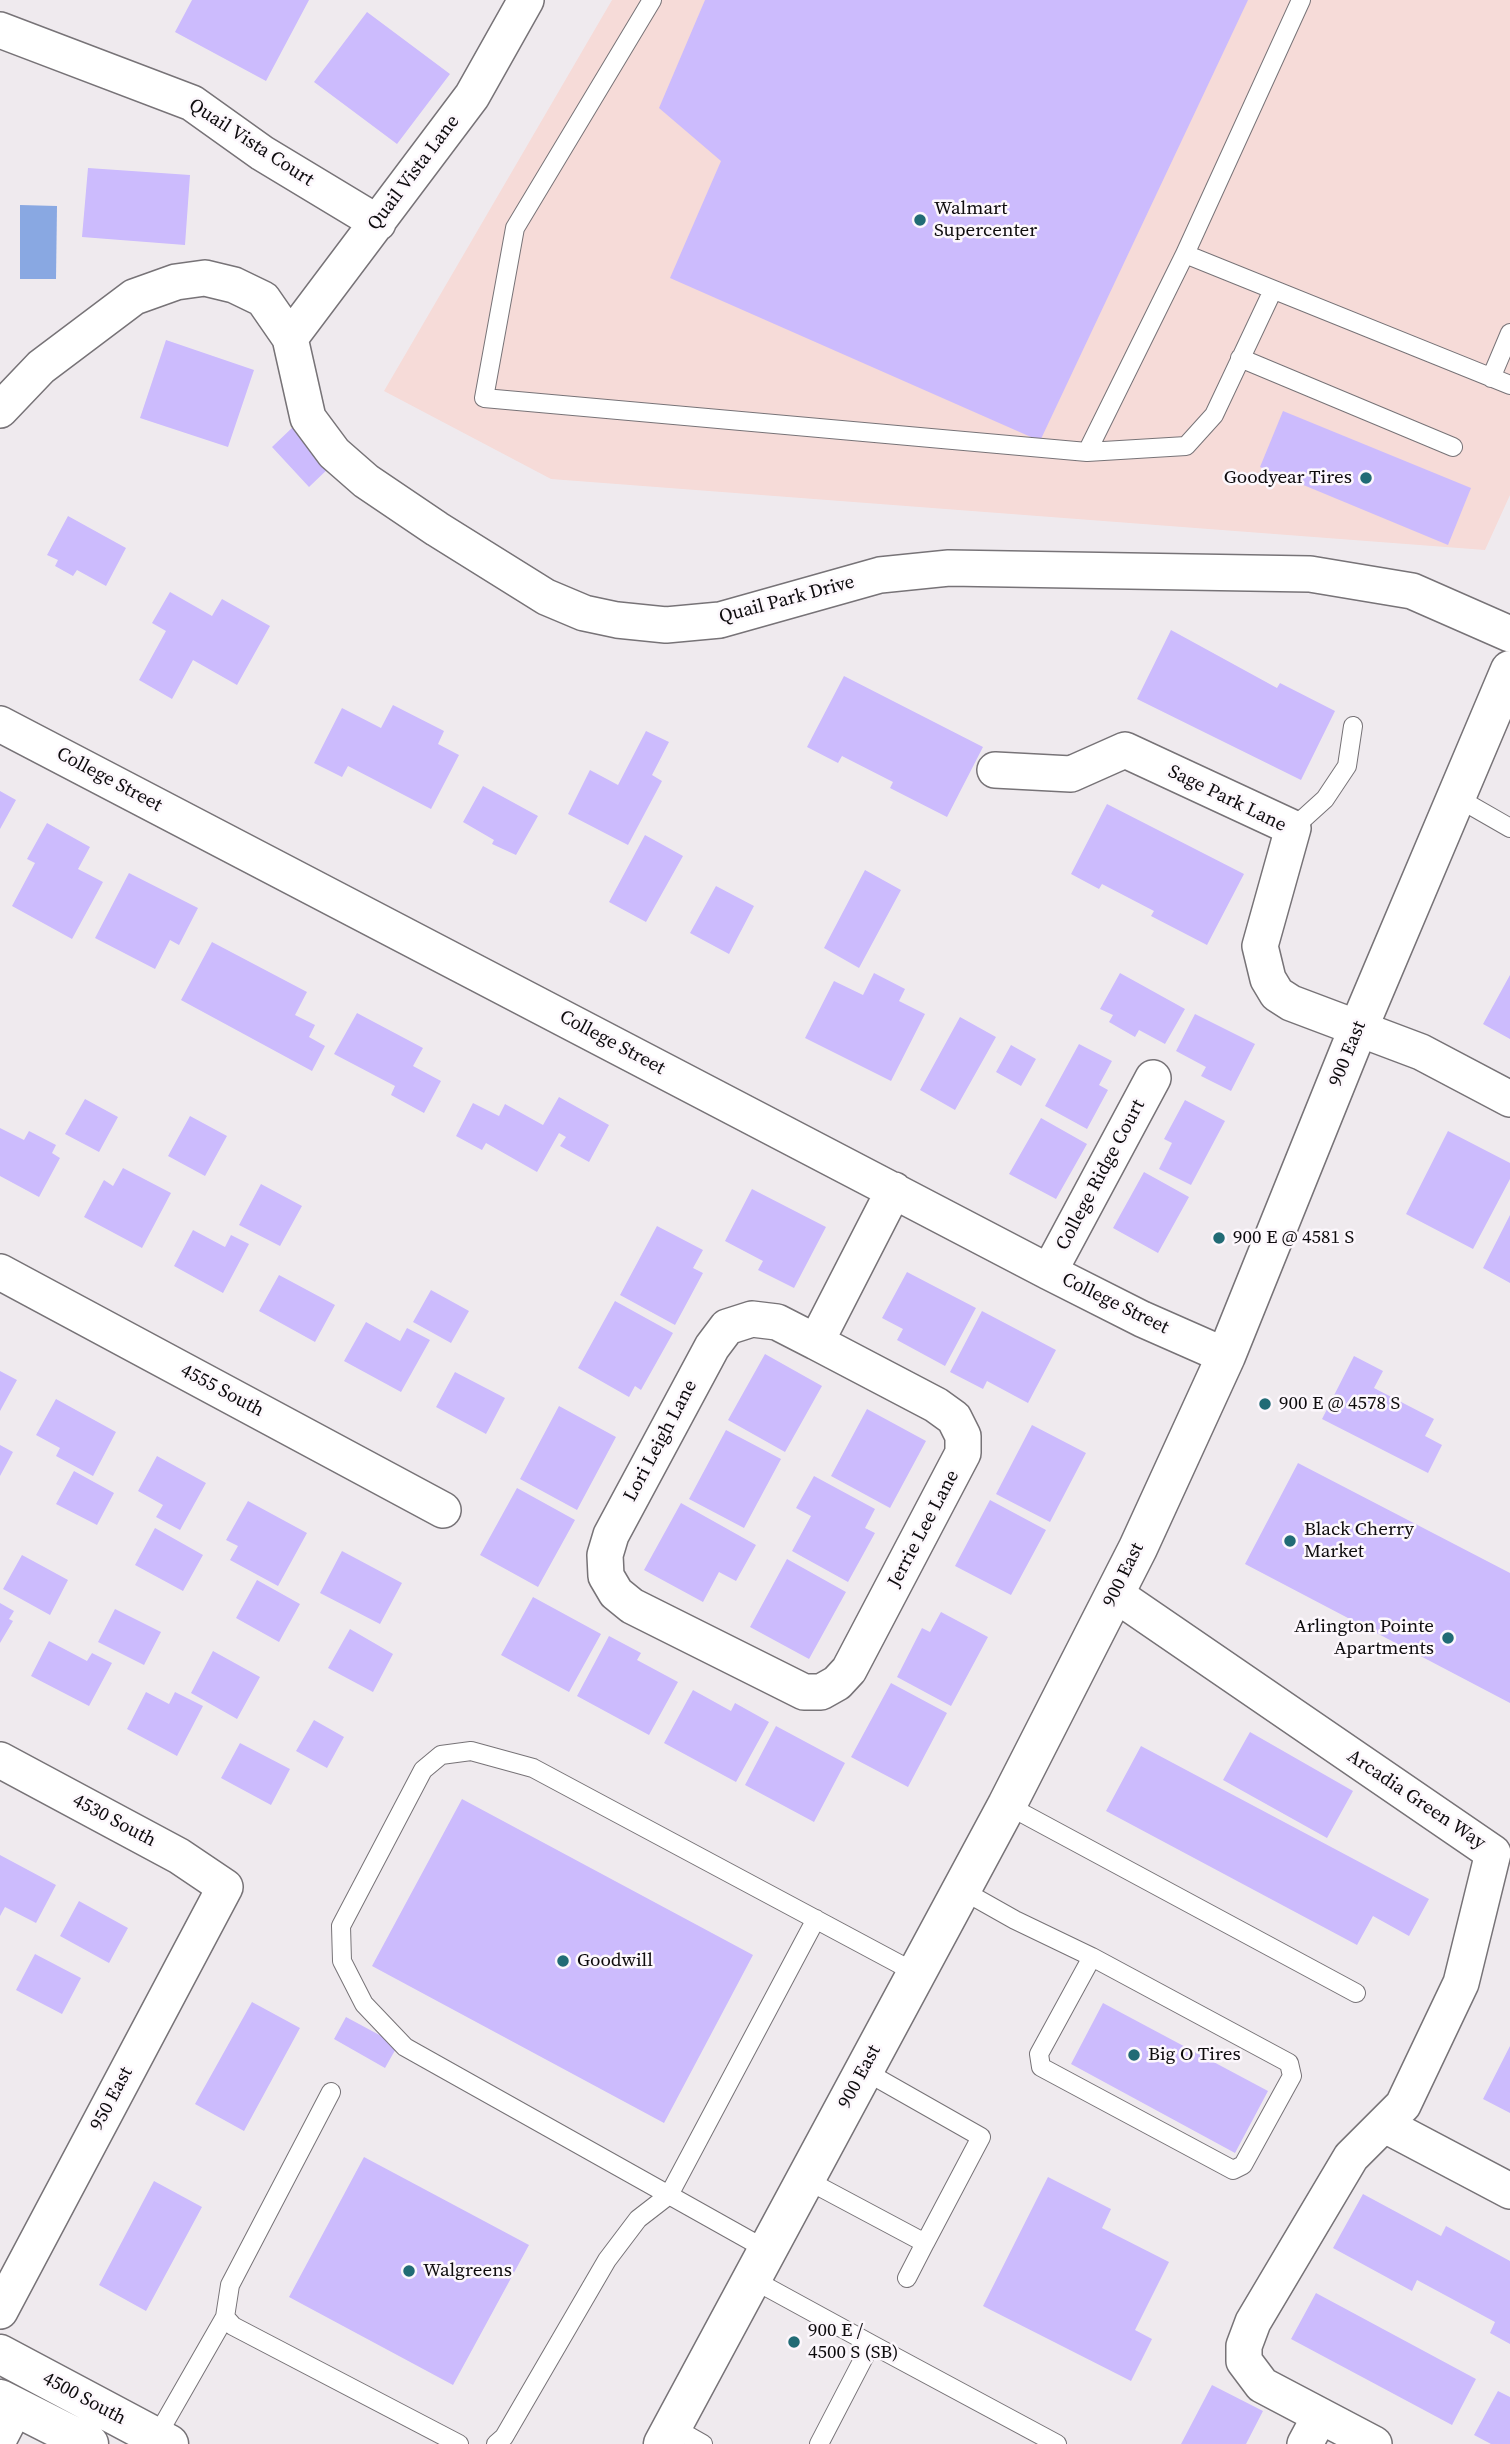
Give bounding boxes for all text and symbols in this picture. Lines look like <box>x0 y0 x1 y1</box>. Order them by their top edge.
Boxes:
street label: Quail Vista Court <box>184 94 318 192</box>
street label: Quail Vista Lane <box>363 111 465 235</box>
place label: Walmart Supercenter <box>934 198 1037 242</box>
marker: Walmart Supercenter <box>912 212 928 228</box>
place label: Goodyear Tires <box>1224 467 1352 489</box>
marker: Goodyear Tires <box>1358 470 1374 486</box>
street label: Quail Park Drive <box>717 571 857 629</box>
street label: College Street <box>52 743 166 817</box>
street label: Sage Park Lane <box>1164 761 1290 837</box>
street label: College Street <box>555 1006 669 1080</box>
street label: 900 East <box>1325 1018 1371 1090</box>
street label: College Ridge Court <box>1052 1096 1150 1254</box>
place label: 900 E @ 4581 S <box>1233 1227 1354 1249</box>
marker: 900 E @ 4581 S <box>1211 1230 1227 1246</box>
street label: College Street <box>1058 1268 1172 1340</box>
street label: 4555 South <box>176 1360 268 1422</box>
street label: Lori Leigh Lane <box>619 1376 703 1506</box>
place label: 900 E @ 4578 S <box>1279 1393 1400 1415</box>
marker: 900 E @ 4578 S <box>1257 1396 1273 1412</box>
street label: Jerrie Lee Lane <box>884 1466 964 1592</box>
place label: Black Cherry Market <box>1304 1519 1414 1563</box>
marker: Black Cherry Market <box>1282 1533 1298 1549</box>
street label: 900 East <box>1099 1539 1149 1611</box>
place label: Arlington Pointe Apartments <box>1294 1616 1434 1660</box>
marker: Arlington Pointe Apartments <box>1440 1630 1456 1646</box>
street label: Arcadia Green Way <box>1342 1745 1490 1855</box>
street label: 4530 South <box>68 1790 160 1852</box>
place label: Goodwill <box>577 1950 653 1972</box>
marker: Goodwill <box>555 1953 571 1969</box>
street label: 900 East <box>834 2041 886 2113</box>
place label: Big O Tires <box>1148 2044 1241 2066</box>
marker: Big O Tires <box>1126 2047 1142 2063</box>
street label: 950 East <box>86 2063 138 2135</box>
place label: Walgreens <box>423 2260 512 2282</box>
marker: Walgreens <box>401 2263 417 2279</box>
place label: 900 E / 4500 S (SB) <box>808 2320 898 2364</box>
marker: 900 E / 4500 S (SB) <box>786 2334 802 2350</box>
street label: 4500 South <box>38 2368 130 2430</box>

